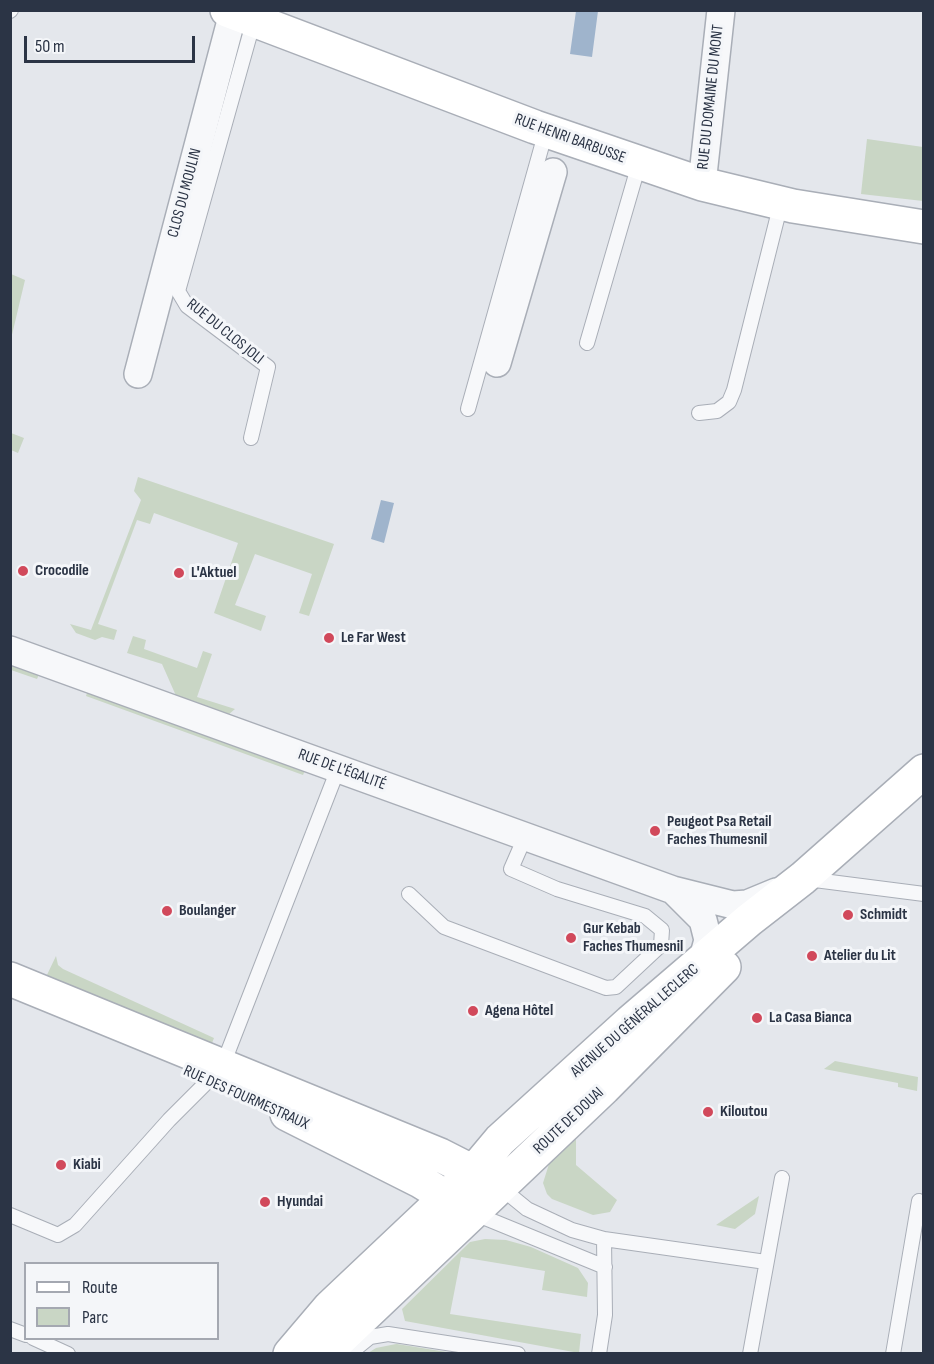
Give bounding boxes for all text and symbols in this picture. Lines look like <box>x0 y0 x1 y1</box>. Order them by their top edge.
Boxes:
scale bar <box>27 24 198 62</box>
street label: RUE DU DOMAINE DU MONT <box>694 24 728 170</box>
text: 50 m <box>35 36 65 57</box>
street label: RUE HENRI BARBUSSE <box>512 110 628 168</box>
street label: CLOS DU MOULIN <box>164 146 206 240</box>
street label: RUE DU CLOS JOLI <box>183 295 267 369</box>
place label: Crocodile <box>35 561 89 581</box>
place label: L'Aktuel <box>191 563 236 583</box>
marker: Crocodile <box>16 564 30 578</box>
marker: L'Aktuel <box>172 566 186 580</box>
place label: Le Far West <box>341 628 406 648</box>
marker: Le Far West <box>322 631 336 645</box>
street label: RUE DE L'ÉGALITÉ <box>295 745 389 795</box>
place label: Peugeot Psa Retail Faches Thumesnil <box>667 812 772 850</box>
marker: Peugeot Psa Retail Faches Thumesnil <box>648 824 662 838</box>
place label: Boulanger <box>179 901 236 921</box>
marker: Boulanger <box>160 904 174 918</box>
place label: Schmidt <box>860 905 907 925</box>
marker: Schmidt <box>841 908 855 922</box>
place label: Gur Kebab Faches Thumesnil <box>583 919 683 957</box>
marker: Gur Kebab Faches Thumesnil <box>564 931 578 945</box>
place label: Atelier du Lit <box>824 946 896 966</box>
marker: Atelier du Lit <box>805 949 819 963</box>
street label: AVENUE DU GÉNÉRAL LECLERC <box>567 960 703 1082</box>
place label: Agena Hôtel <box>485 1001 553 1021</box>
marker: Agena Hôtel <box>466 1004 480 1018</box>
place label: La Casa Bianca <box>769 1008 852 1028</box>
marker: La Casa Bianca <box>750 1011 764 1025</box>
street label: RUE DES FOURMESTRAUX <box>180 1062 312 1134</box>
street label: ROUTE DE DOUAI <box>530 1084 608 1158</box>
place label: Kiloutou <box>720 1102 768 1122</box>
marker: Kiloutou <box>701 1105 715 1119</box>
place label: Kiabi <box>73 1155 101 1175</box>
marker: Kiabi <box>54 1158 68 1172</box>
place label: Hyundai <box>277 1192 323 1212</box>
marker: Hyundai <box>258 1195 272 1209</box>
legend <box>24 1262 219 1340</box>
text: Route <box>82 1277 118 1298</box>
text: Parc <box>82 1307 108 1328</box>

